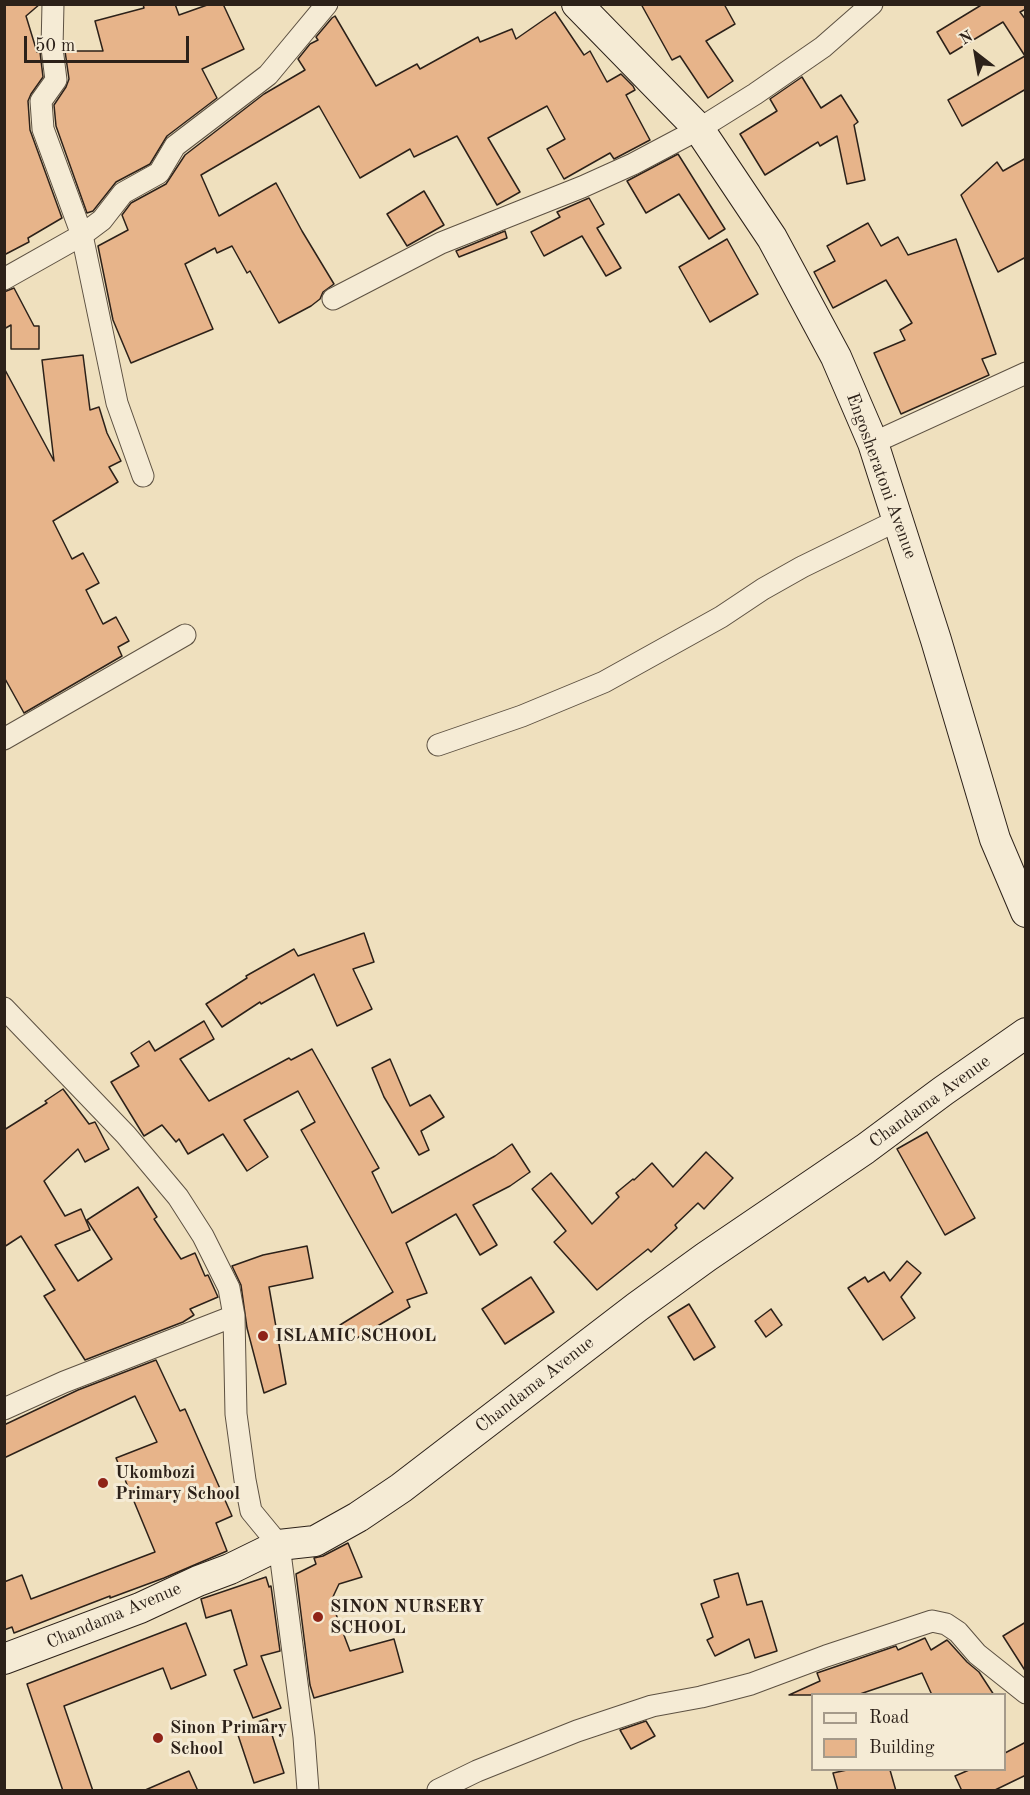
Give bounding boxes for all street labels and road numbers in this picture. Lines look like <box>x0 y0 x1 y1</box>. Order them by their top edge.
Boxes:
street label: Engosheratoni Avenue <box>841 390 921 562</box>
street label: Chandama Avenue <box>865 1051 995 1153</box>
street label: Chandama Avenue <box>472 1332 598 1438</box>
street label: Chandama Avenue <box>43 1578 185 1654</box>

